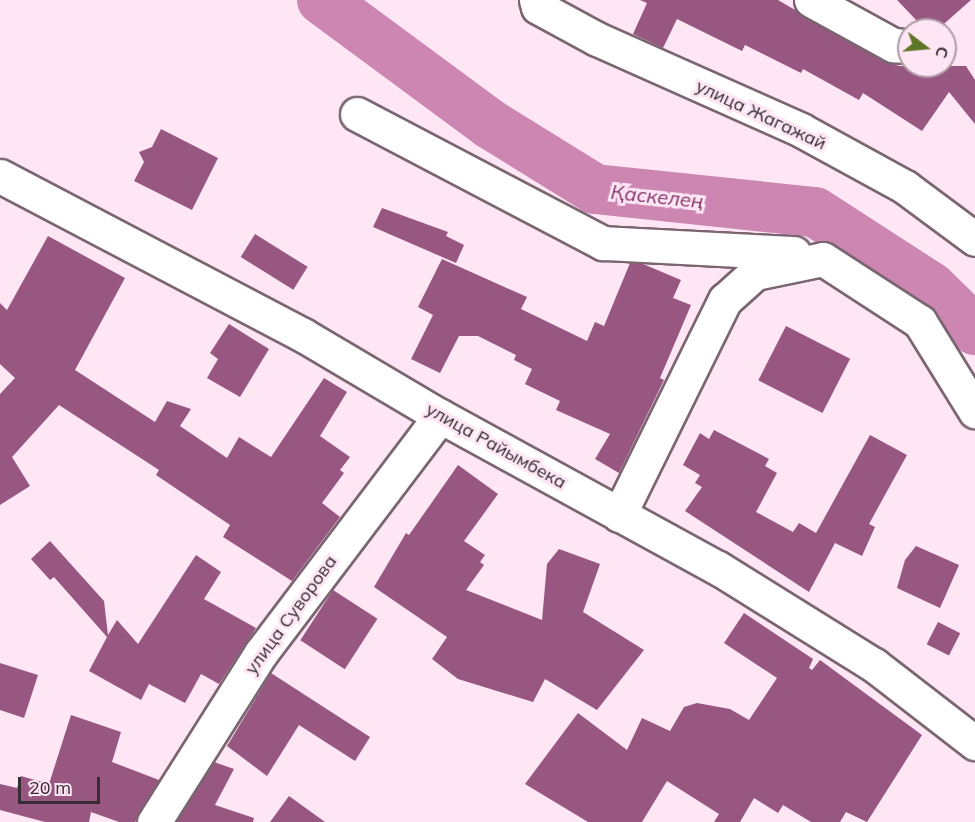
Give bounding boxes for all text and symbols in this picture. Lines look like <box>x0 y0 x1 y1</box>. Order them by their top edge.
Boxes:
north arrow <box>897 18 957 78</box>
text: С <box>931 44 954 60</box>
street label: улица Жагажай <box>692 75 830 155</box>
water label: Қаскелең <box>610 179 704 213</box>
street label: улица Райымбека <box>422 399 570 493</box>
street label: улица Суворова <box>241 551 341 679</box>
scale bar <box>21 765 104 803</box>
text: 20 m <box>29 776 71 799</box>

